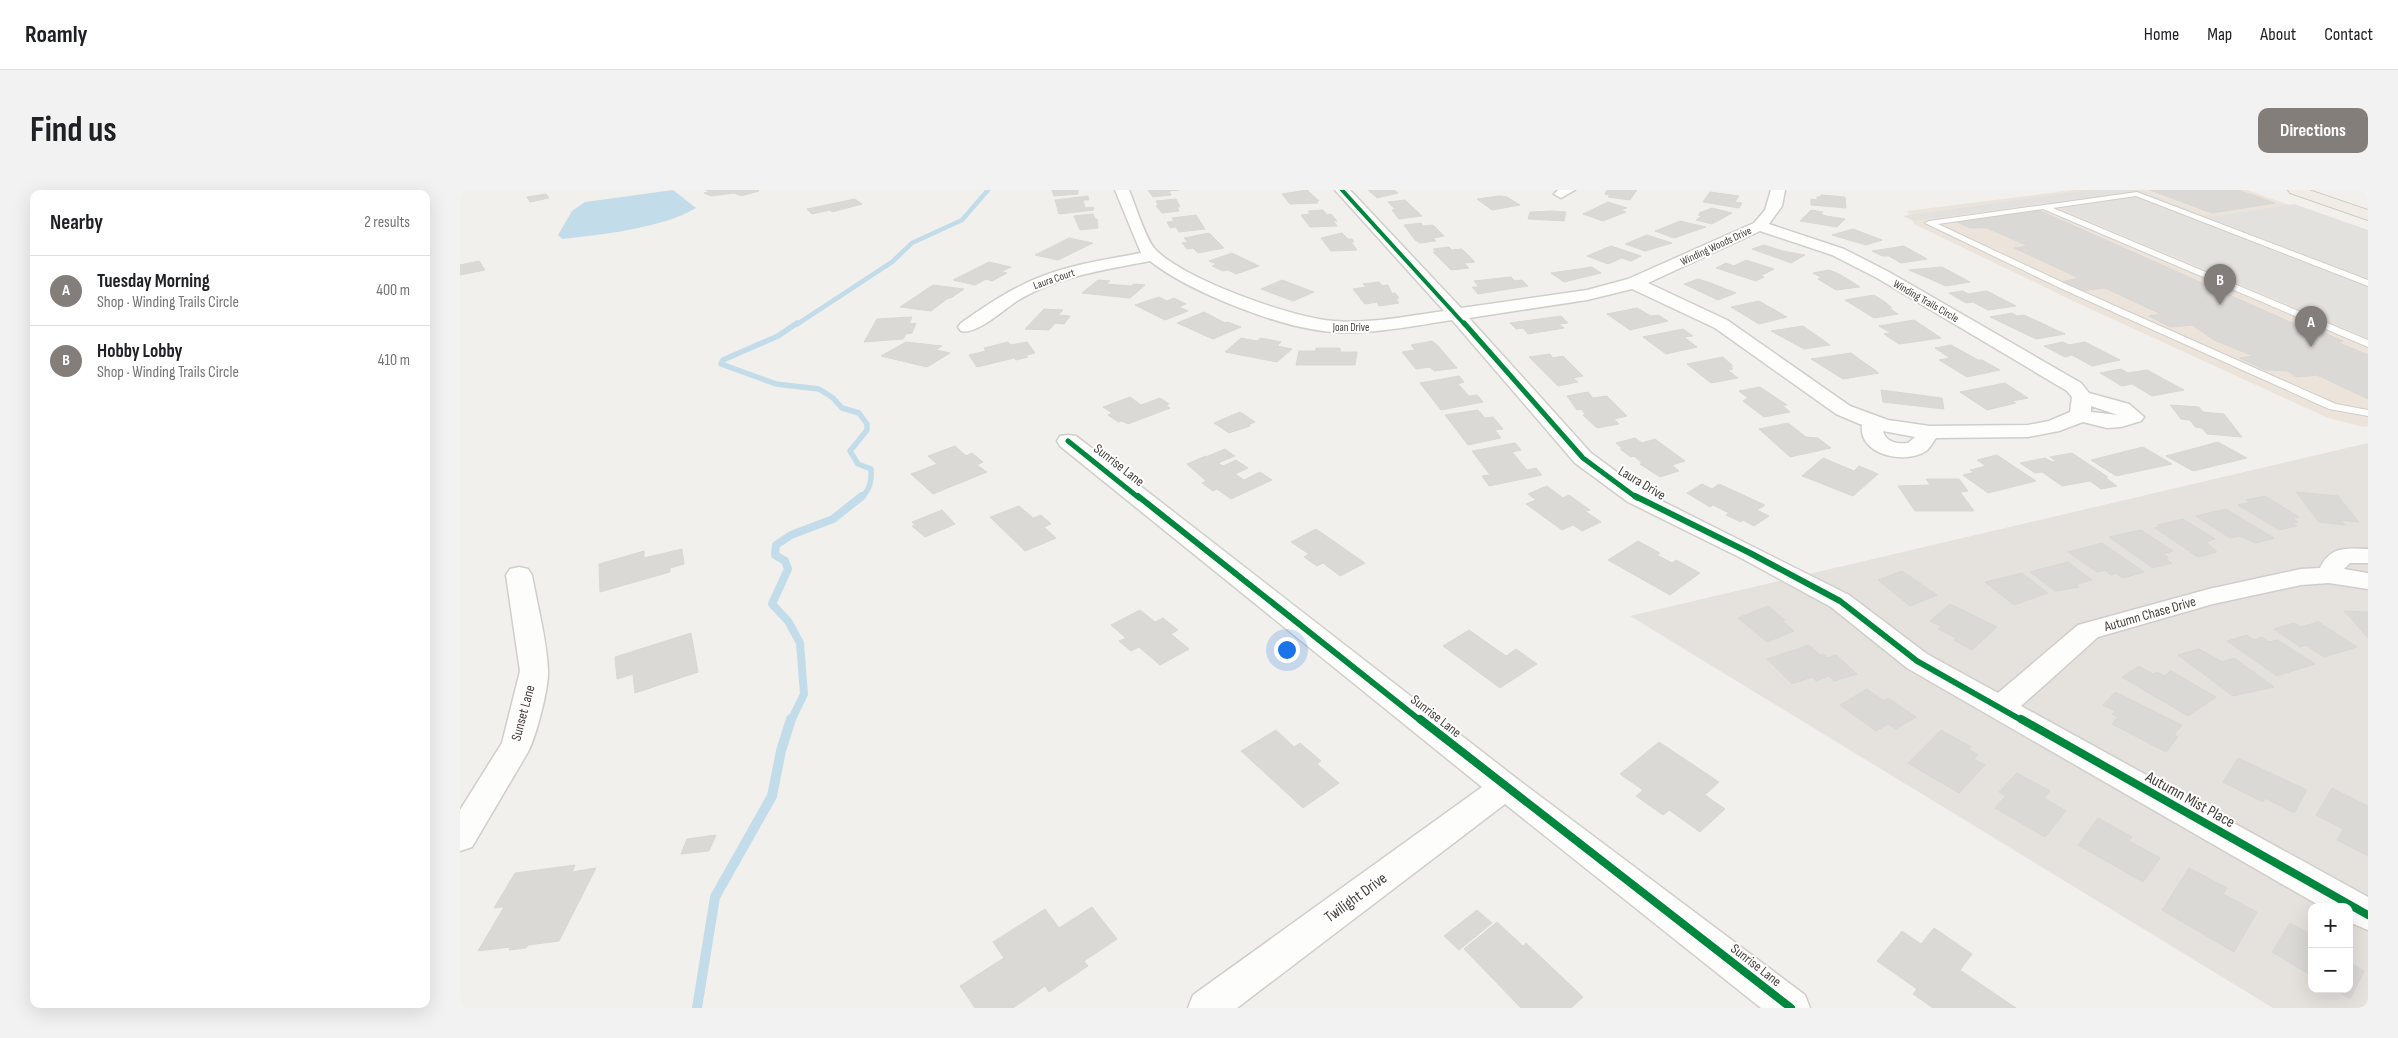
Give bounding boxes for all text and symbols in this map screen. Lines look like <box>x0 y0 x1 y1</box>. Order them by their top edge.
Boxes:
text: Roamly <box>25 20 88 49</box>
text: Home <box>2144 24 2179 45</box>
text: Map <box>2207 24 2232 45</box>
text: About <box>2260 24 2296 45</box>
text: Contact <box>2324 24 2373 45</box>
button: Directions <box>2258 108 2368 153</box>
text: Find us <box>30 109 117 152</box>
text: Nearby <box>50 210 103 235</box>
text: 2 results <box>364 213 410 232</box>
street label: Winding Woods Drive <box>1678 224 1754 268</box>
pin: B <box>2204 264 2236 305</box>
street label: Laura Court <box>1032 266 1077 292</box>
text: Tuesday Morning <box>97 270 210 293</box>
street label: Winding Trails Circle <box>1891 277 1961 325</box>
text: A <box>62 281 70 300</box>
text: 400 m <box>376 281 410 300</box>
text: Shop · Winding Trails Circle <box>97 293 239 312</box>
pin: A <box>2295 306 2327 347</box>
street label: Joan Drive <box>1332 321 1369 334</box>
text: Hobby Lobby <box>97 340 183 363</box>
text: B <box>62 351 70 370</box>
text: 410 m <box>378 351 410 370</box>
text: Shop · Winding Trails Circle <box>97 363 239 382</box>
street label: Sunrise Lane <box>1090 440 1148 490</box>
street label: Laura Drive <box>1615 462 1669 504</box>
street label: Autumn Chase Drive <box>2101 593 2198 635</box>
your location <box>1274 637 1300 663</box>
street label: Sunset Lane <box>507 683 539 743</box>
street label: Sunrise Lane <box>1407 691 1465 741</box>
street label: Autumn Mist Place <box>2141 767 2238 832</box>
street label: Twilight Drive <box>1321 869 1391 927</box>
map controls <box>2308 903 2353 993</box>
button: + <box>2308 903 2353 948</box>
street label: Sunrise Lane <box>1727 940 1785 990</box>
button: − <box>2308 948 2353 993</box>

